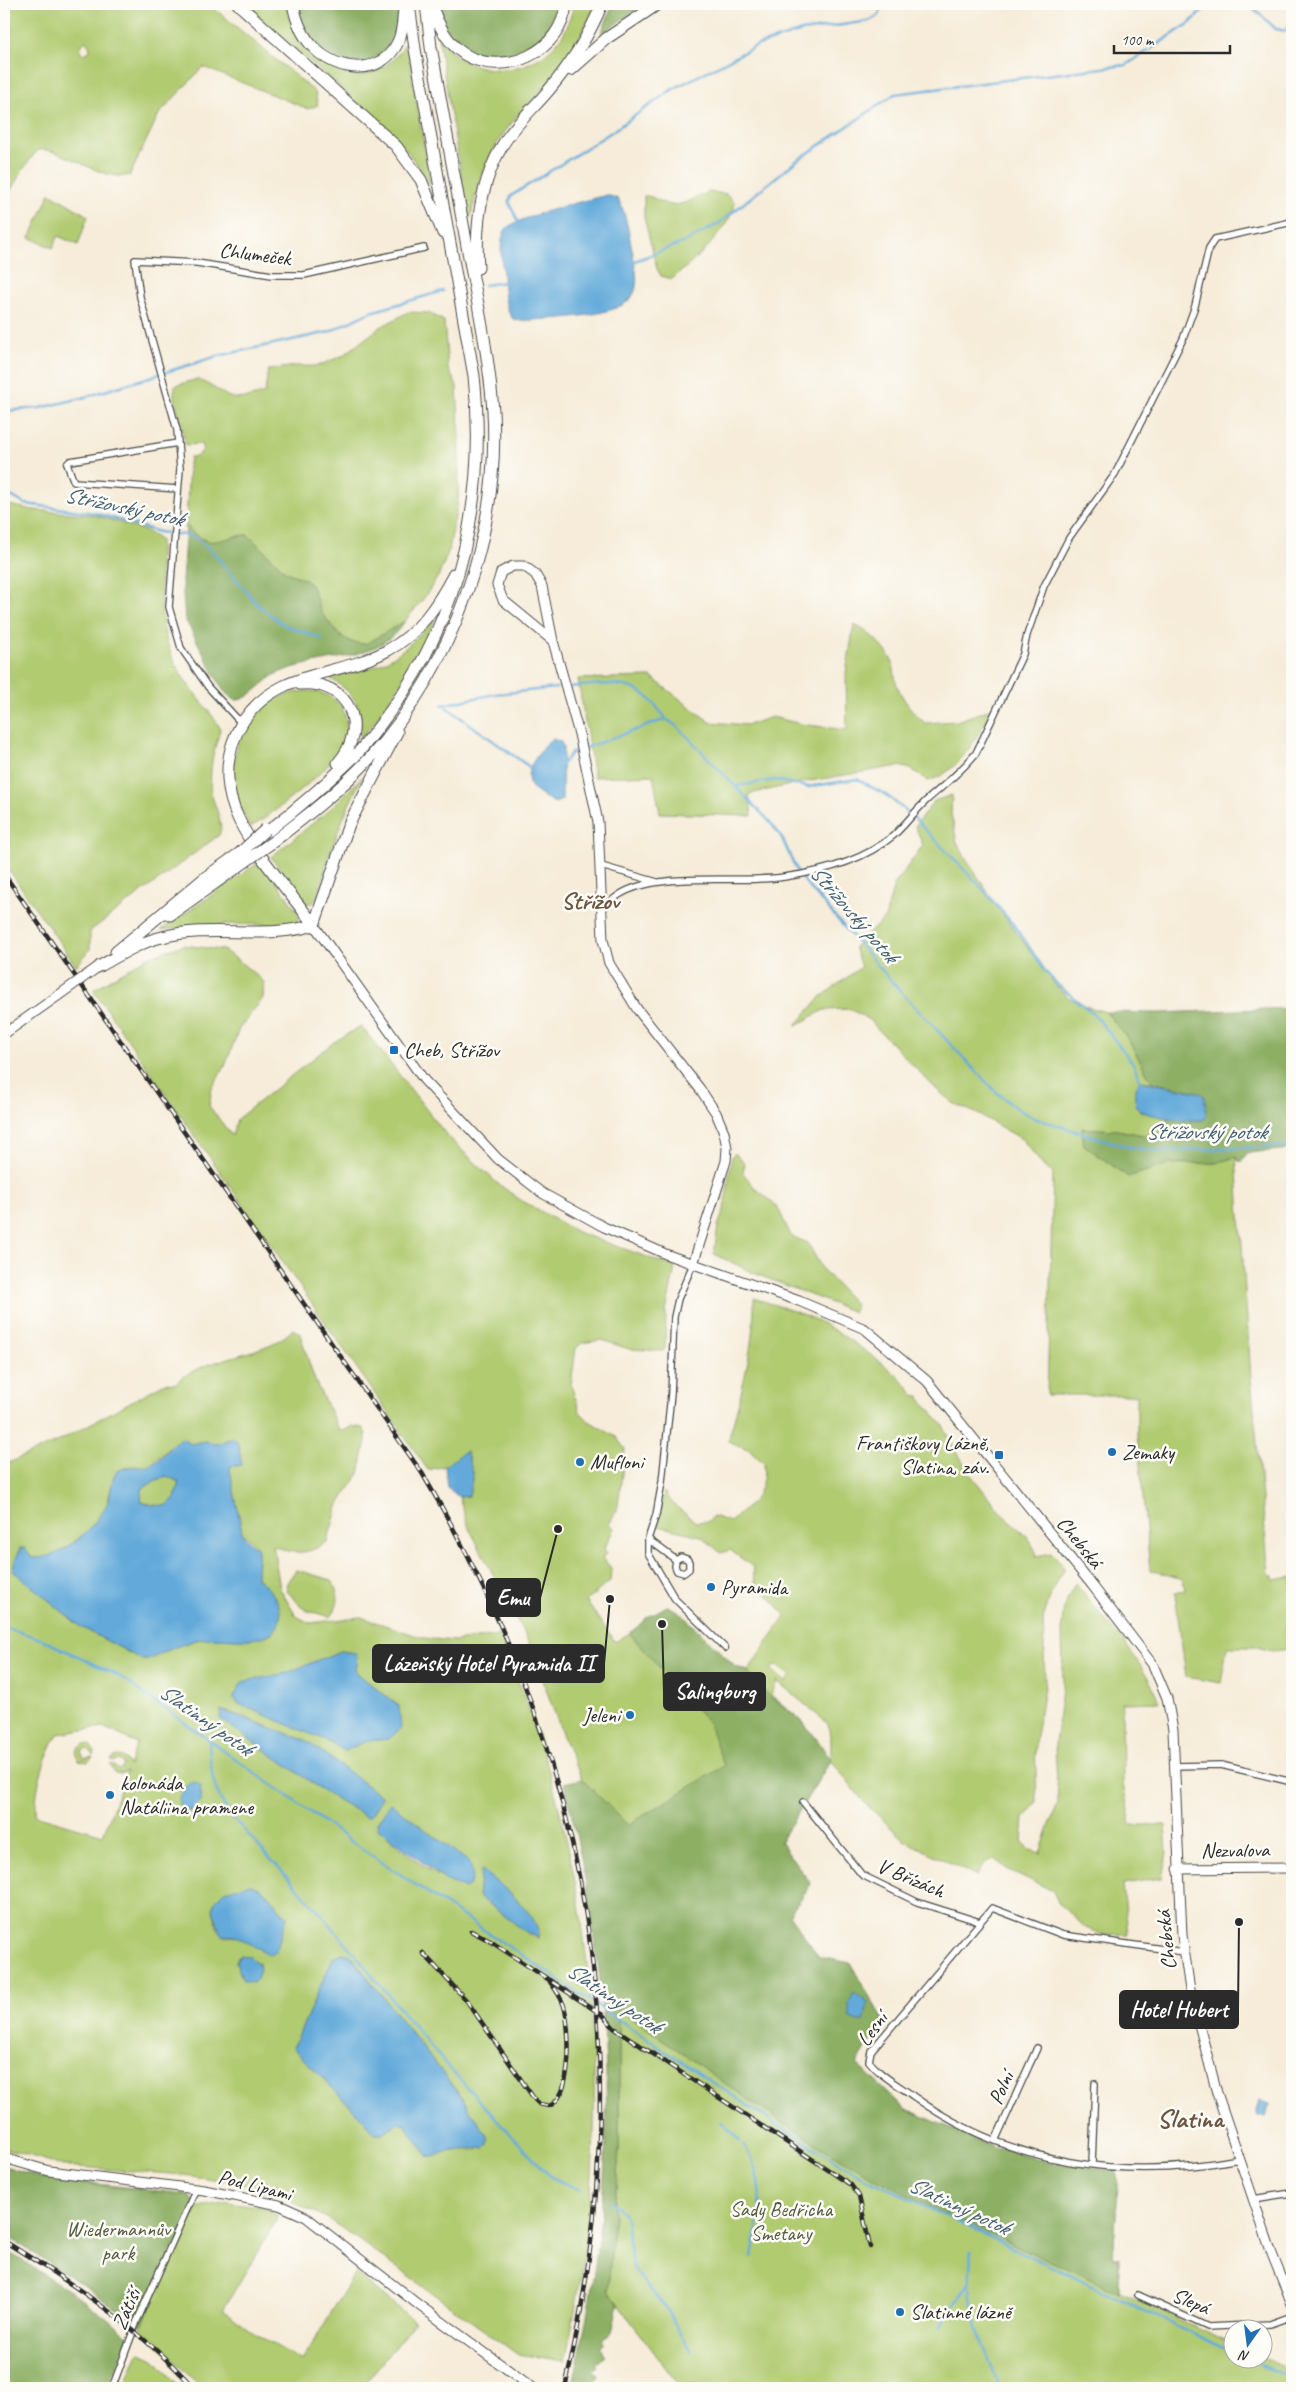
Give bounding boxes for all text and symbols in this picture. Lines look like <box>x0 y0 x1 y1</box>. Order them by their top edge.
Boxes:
scale bar <box>1114 22 1230 54</box>
text: 100 m <box>1121 31 1155 50</box>
street label: Chlumeček <box>218 237 294 272</box>
water label: Střížovský potok <box>62 481 190 534</box>
water label: Střížovský potok <box>804 860 907 971</box>
district label: Střížov <box>561 886 622 916</box>
place label: Cheb, Střížov <box>404 1037 501 1063</box>
marker: Cheb, Střížov <box>388 1044 400 1056</box>
water label: Střížovský potok <box>1146 1118 1270 1146</box>
place label: Františkovy Lázně, Slatina, záv. <box>856 1430 990 1480</box>
place label: Zemaky <box>1122 1439 1176 1465</box>
marker: Zemaky <box>1106 1446 1118 1458</box>
place label: Mufloni <box>590 1449 646 1475</box>
marker: Františkovy Lázně, Slatina, záv. <box>993 1449 1005 1461</box>
marker: Mufloni <box>574 1456 586 1468</box>
street label: Chebská <box>1051 1511 1110 1575</box>
place label: Pyramida <box>721 1574 790 1600</box>
callout: Emu <box>487 1579 540 1616</box>
marker: Pyramida <box>705 1581 717 1593</box>
text: Emu <box>497 1584 531 1612</box>
callout: Lázeňský Hotel Pyramida II <box>373 1645 604 1682</box>
text: Lázeňský Hotel Pyramida II <box>384 1650 599 1678</box>
callout: Salingburg <box>664 1673 765 1710</box>
water label: Slatinný potok <box>154 1678 261 1765</box>
text: Salingburg <box>675 1678 757 1706</box>
place label: Jeleni <box>582 1702 623 1728</box>
marker: Jeleni <box>624 1709 636 1721</box>
place label: kolonáda Natáliina pramene <box>120 1770 254 1820</box>
marker: kolonáda Natáliina pramene <box>104 1789 116 1801</box>
street label: Nezvalova <box>1201 1836 1271 1864</box>
street label: V Břízách <box>874 1852 950 1904</box>
street label: Chebská <box>1150 1907 1182 1971</box>
water label: Slatinný potok <box>562 1956 670 2042</box>
callout: Hotel Hubert <box>1120 1991 1238 2028</box>
text: Hotel Hubert <box>1130 1996 1230 2024</box>
street label: Lesní <box>851 2003 896 2051</box>
street label: Polní <box>982 2064 1021 2109</box>
district label: Slatina <box>1157 2102 1225 2135</box>
street label: Pod Lipami <box>215 2163 297 2207</box>
water label: Slatinný potok <box>904 2171 1017 2243</box>
park label: Sady Bedřicha Smetany <box>730 2196 834 2246</box>
park label: Wiedermannův park <box>66 2216 172 2266</box>
street label: Zátiší <box>106 2281 148 2334</box>
street label: Slepá <box>1168 2282 1215 2321</box>
place label: Slatinné lázně <box>910 2299 1014 2325</box>
marker: Slatinné lázně <box>894 2306 906 2318</box>
north arrow <box>1224 2320 1274 2370</box>
text: N <box>1236 2346 1251 2365</box>

